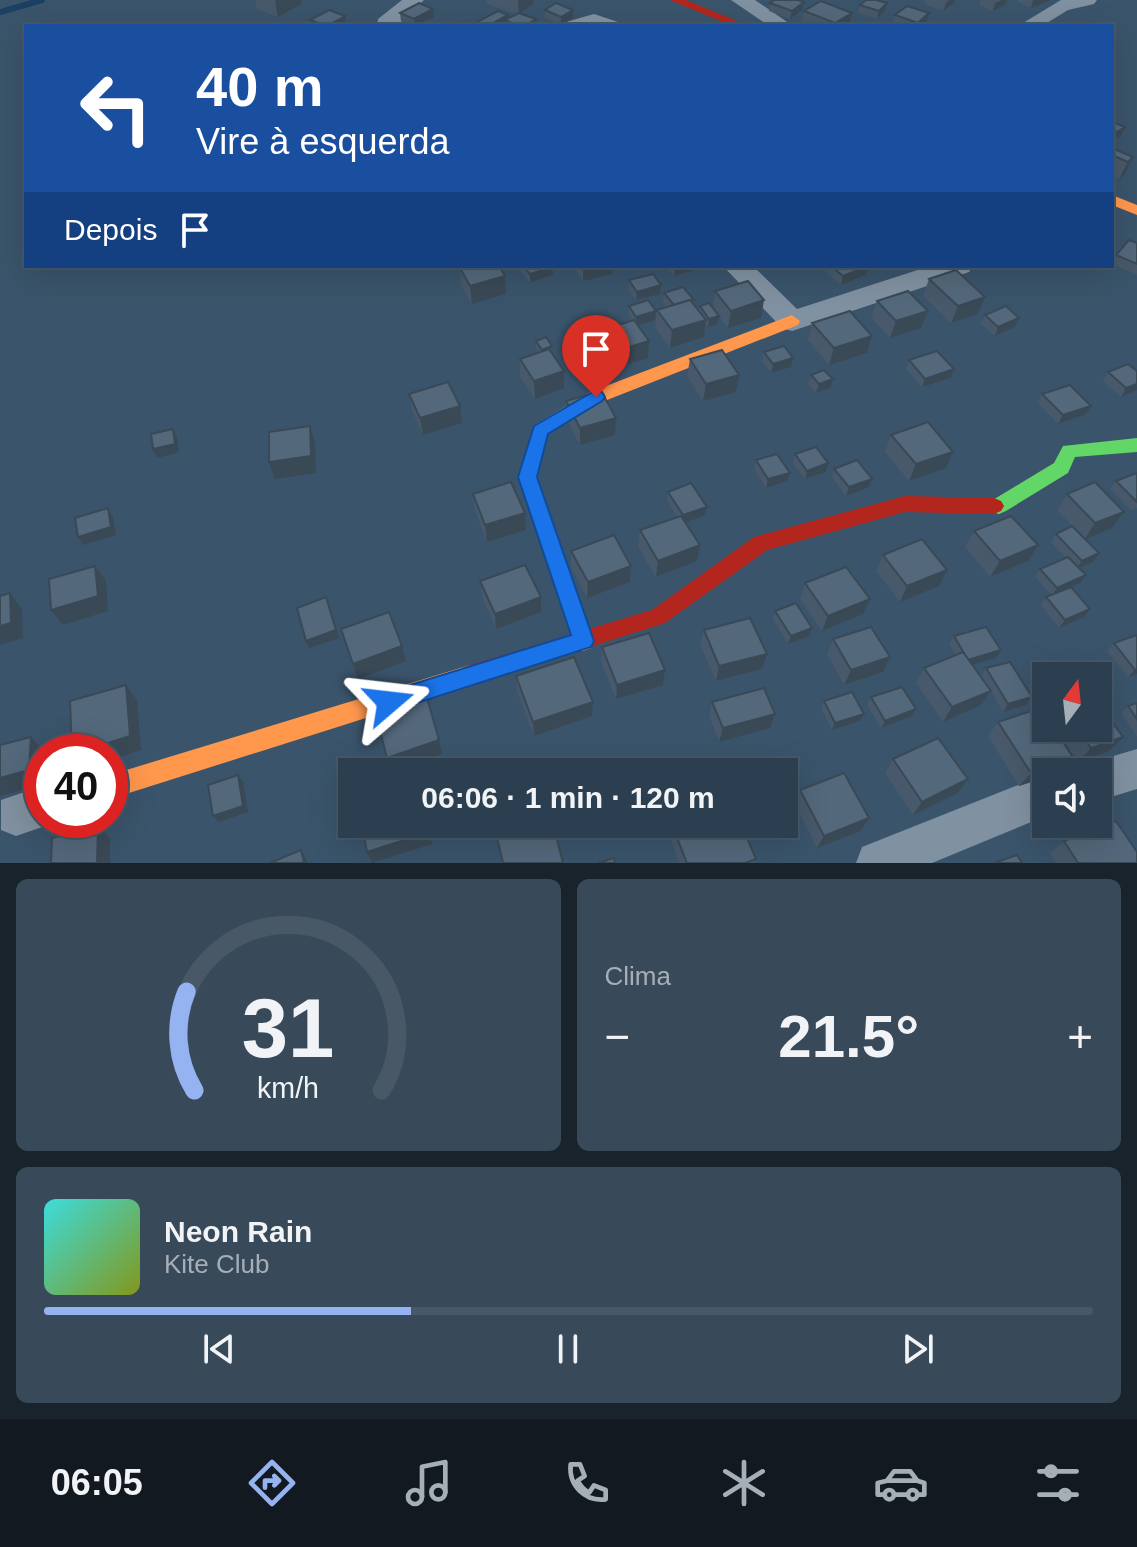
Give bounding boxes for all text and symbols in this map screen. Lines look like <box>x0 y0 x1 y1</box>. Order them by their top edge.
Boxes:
text: 40 m <box>196 55 324 118</box>
icon: left <box>64 56 168 160</box>
text: Vire à esquerda <box>196 121 450 162</box>
icon: arrive <box>173 208 217 252</box>
text: Depois <box>64 213 157 246</box>
pin <box>562 315 630 397</box>
icon: arrive <box>574 327 618 371</box>
position arrow <box>347 660 431 744</box>
north arrow <box>1032 662 1112 742</box>
map controls <box>1032 662 1112 838</box>
speed limit sign: 40 <box>24 734 128 838</box>
button: sound <box>1032 758 1112 838</box>
text: 06:06 · 1 min · 120 m <box>421 781 715 814</box>
text: Clima <box>605 961 671 991</box>
text: 31 <box>242 982 335 1075</box>
text: 21.5° <box>778 1003 919 1070</box>
text: − <box>605 1012 630 1061</box>
text: + <box>1067 1012 1093 1061</box>
text: km/h <box>257 1072 319 1104</box>
text: Neon Rain <box>164 1215 312 1248</box>
text: Kite Club <box>164 1249 270 1279</box>
icon: previous <box>197 1327 241 1371</box>
icon: pause <box>546 1327 590 1371</box>
icon: next <box>896 1327 940 1371</box>
icon: directions <box>244 1455 300 1511</box>
icon: music <box>401 1455 457 1511</box>
icon: phone <box>559 1455 615 1511</box>
icon: climate <box>716 1455 772 1511</box>
icon: car <box>873 1455 929 1511</box>
icon: filters <box>1030 1455 1086 1511</box>
text: 06:05 <box>51 1462 143 1503</box>

